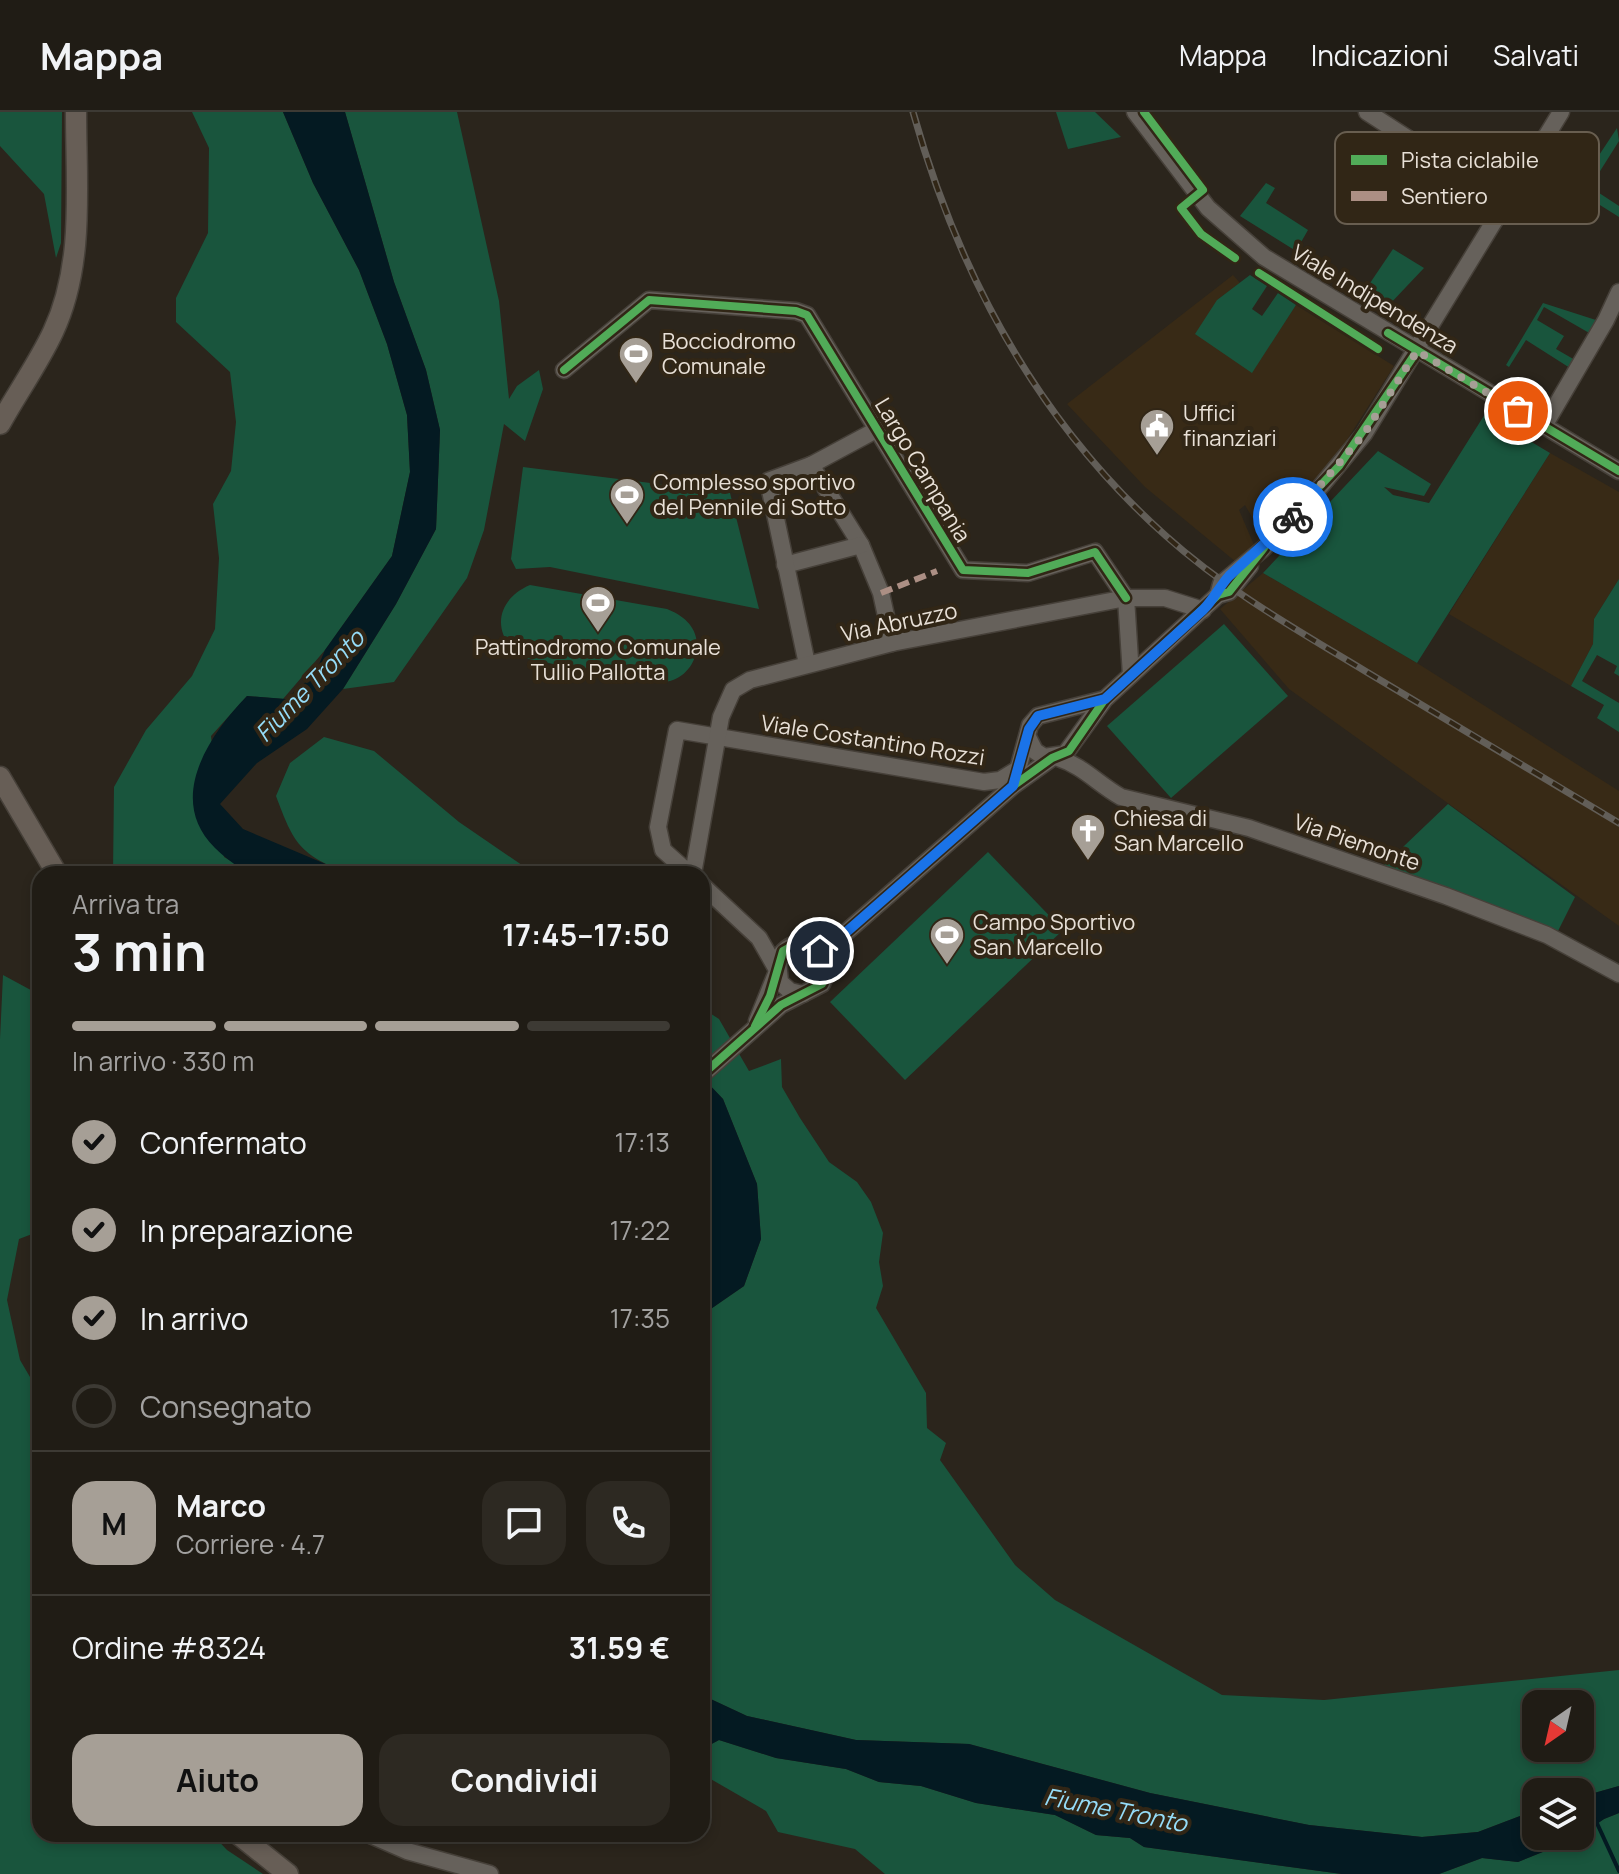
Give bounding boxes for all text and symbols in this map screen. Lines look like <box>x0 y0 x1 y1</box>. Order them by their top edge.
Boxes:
text: Mappa <box>40 29 163 81</box>
text: Mappa <box>1179 36 1267 74</box>
text: Indicazioni <box>1311 36 1449 74</box>
text: Salvati <box>1493 36 1579 74</box>
legend <box>1335 132 1599 224</box>
text: Pista ciclabile <box>1401 145 1539 175</box>
text: Sentiero <box>1401 181 1488 211</box>
street label: Viale Indipendenza <box>1286 237 1464 361</box>
place label: Bocciodromo Comunale <box>662 326 796 381</box>
sports icon: Bocciodromo Comunale <box>617 335 655 385</box>
pin <box>1484 377 1552 445</box>
icon: bag <box>1496 389 1540 433</box>
street label: Largo Campania <box>868 392 978 548</box>
place label: Uffici finanziari <box>1183 398 1277 453</box>
public building icon: Uffici finanziari <box>1138 407 1176 457</box>
place label: Complesso sportivo del Pennile di Sotto <box>653 467 855 522</box>
sports icon: Complesso sportivo del Pennile di Sotto <box>608 476 646 526</box>
courier <box>1253 477 1333 557</box>
icon: bike <box>1271 495 1315 539</box>
sports icon: Pattinodromo Comunale Tullio Pallotta <box>579 584 617 634</box>
street label: Via Abruzzo <box>838 595 960 649</box>
water label: Fiume Tronto <box>247 620 372 748</box>
place label: Pattinodromo Comunale Tullio Pallotta <box>475 632 721 687</box>
street label: Viale Costantino Rozzi <box>759 707 987 773</box>
place label: Chiesa di San Marcello <box>1114 803 1244 858</box>
street label: Via Piemonte <box>1290 806 1424 878</box>
church icon: Chiesa di San Marcello <box>1069 812 1107 862</box>
text: Arriva tra <box>72 886 179 922</box>
place label: Campo Sportivo San Marcello <box>973 907 1135 962</box>
text: 17:45–17:50 <box>502 914 670 955</box>
text: 3 min <box>72 916 207 987</box>
sports icon: Campo Sportivo San Marcello <box>928 916 966 966</box>
pin <box>786 917 854 985</box>
icon: home <box>798 929 842 973</box>
text: In arrivo · 330 m <box>72 1043 254 1079</box>
icon: check <box>72 1120 116 1164</box>
text: Confermato <box>140 1122 307 1163</box>
text: 17:13 <box>615 1124 670 1160</box>
icon: check <box>72 1208 116 1252</box>
text: In preparazione <box>140 1210 353 1251</box>
text: 17:22 <box>609 1212 670 1248</box>
icon: check <box>72 1296 116 1340</box>
text: In arrivo <box>140 1298 249 1339</box>
text: 17:35 <box>610 1300 670 1336</box>
text: Consegnato <box>140 1386 312 1427</box>
button: chat <box>482 1481 566 1565</box>
button: phone <box>586 1481 670 1565</box>
text: Marco <box>176 1485 266 1526</box>
text: M <box>101 1503 127 1544</box>
text: Corriere · 4.7 <box>176 1526 325 1562</box>
text: Ordine #8324 <box>72 1627 266 1668</box>
text: 31.59 € <box>569 1627 670 1668</box>
north arrow <box>1522 1690 1594 1762</box>
map controls <box>1522 1690 1594 1850</box>
button: Aiuto <box>72 1734 363 1826</box>
button: Condividi <box>379 1734 670 1826</box>
button: layers <box>1522 1778 1594 1850</box>
water label: Fiume Tronto <box>1042 1779 1192 1839</box>

